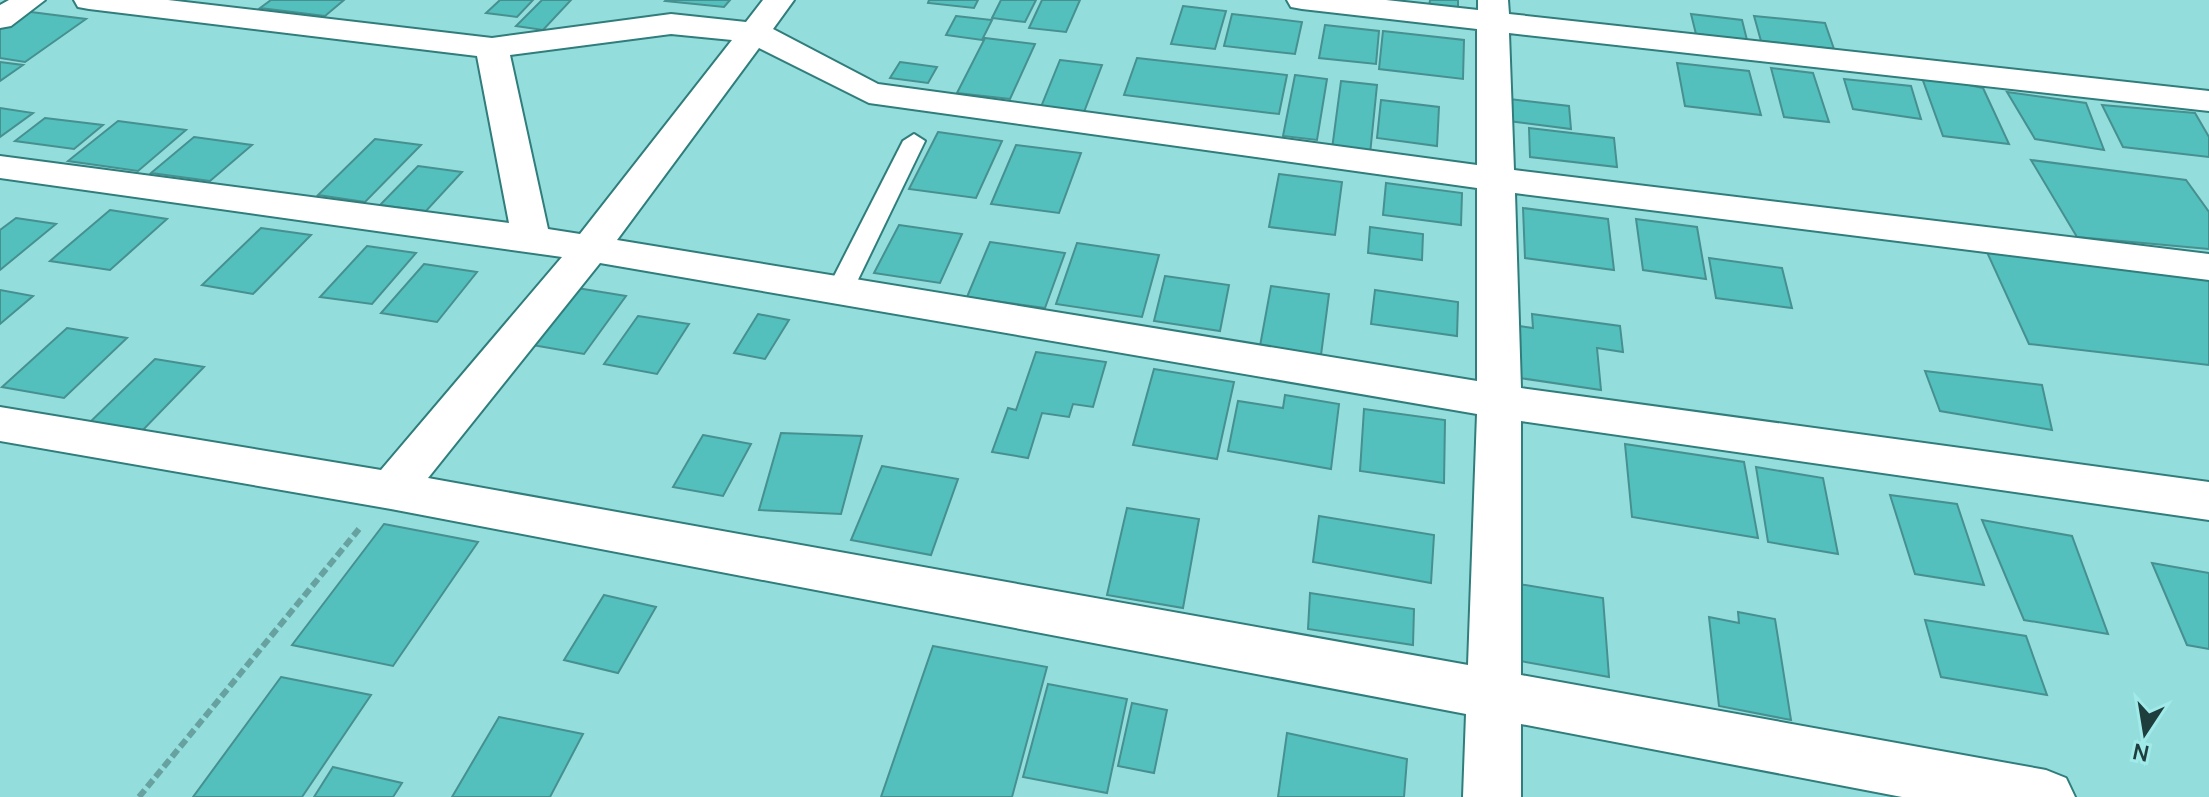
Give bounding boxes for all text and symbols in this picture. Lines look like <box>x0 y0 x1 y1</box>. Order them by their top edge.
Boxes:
north arrow <box>2105 693 2185 773</box>
text: N <box>2130 736 2152 769</box>

